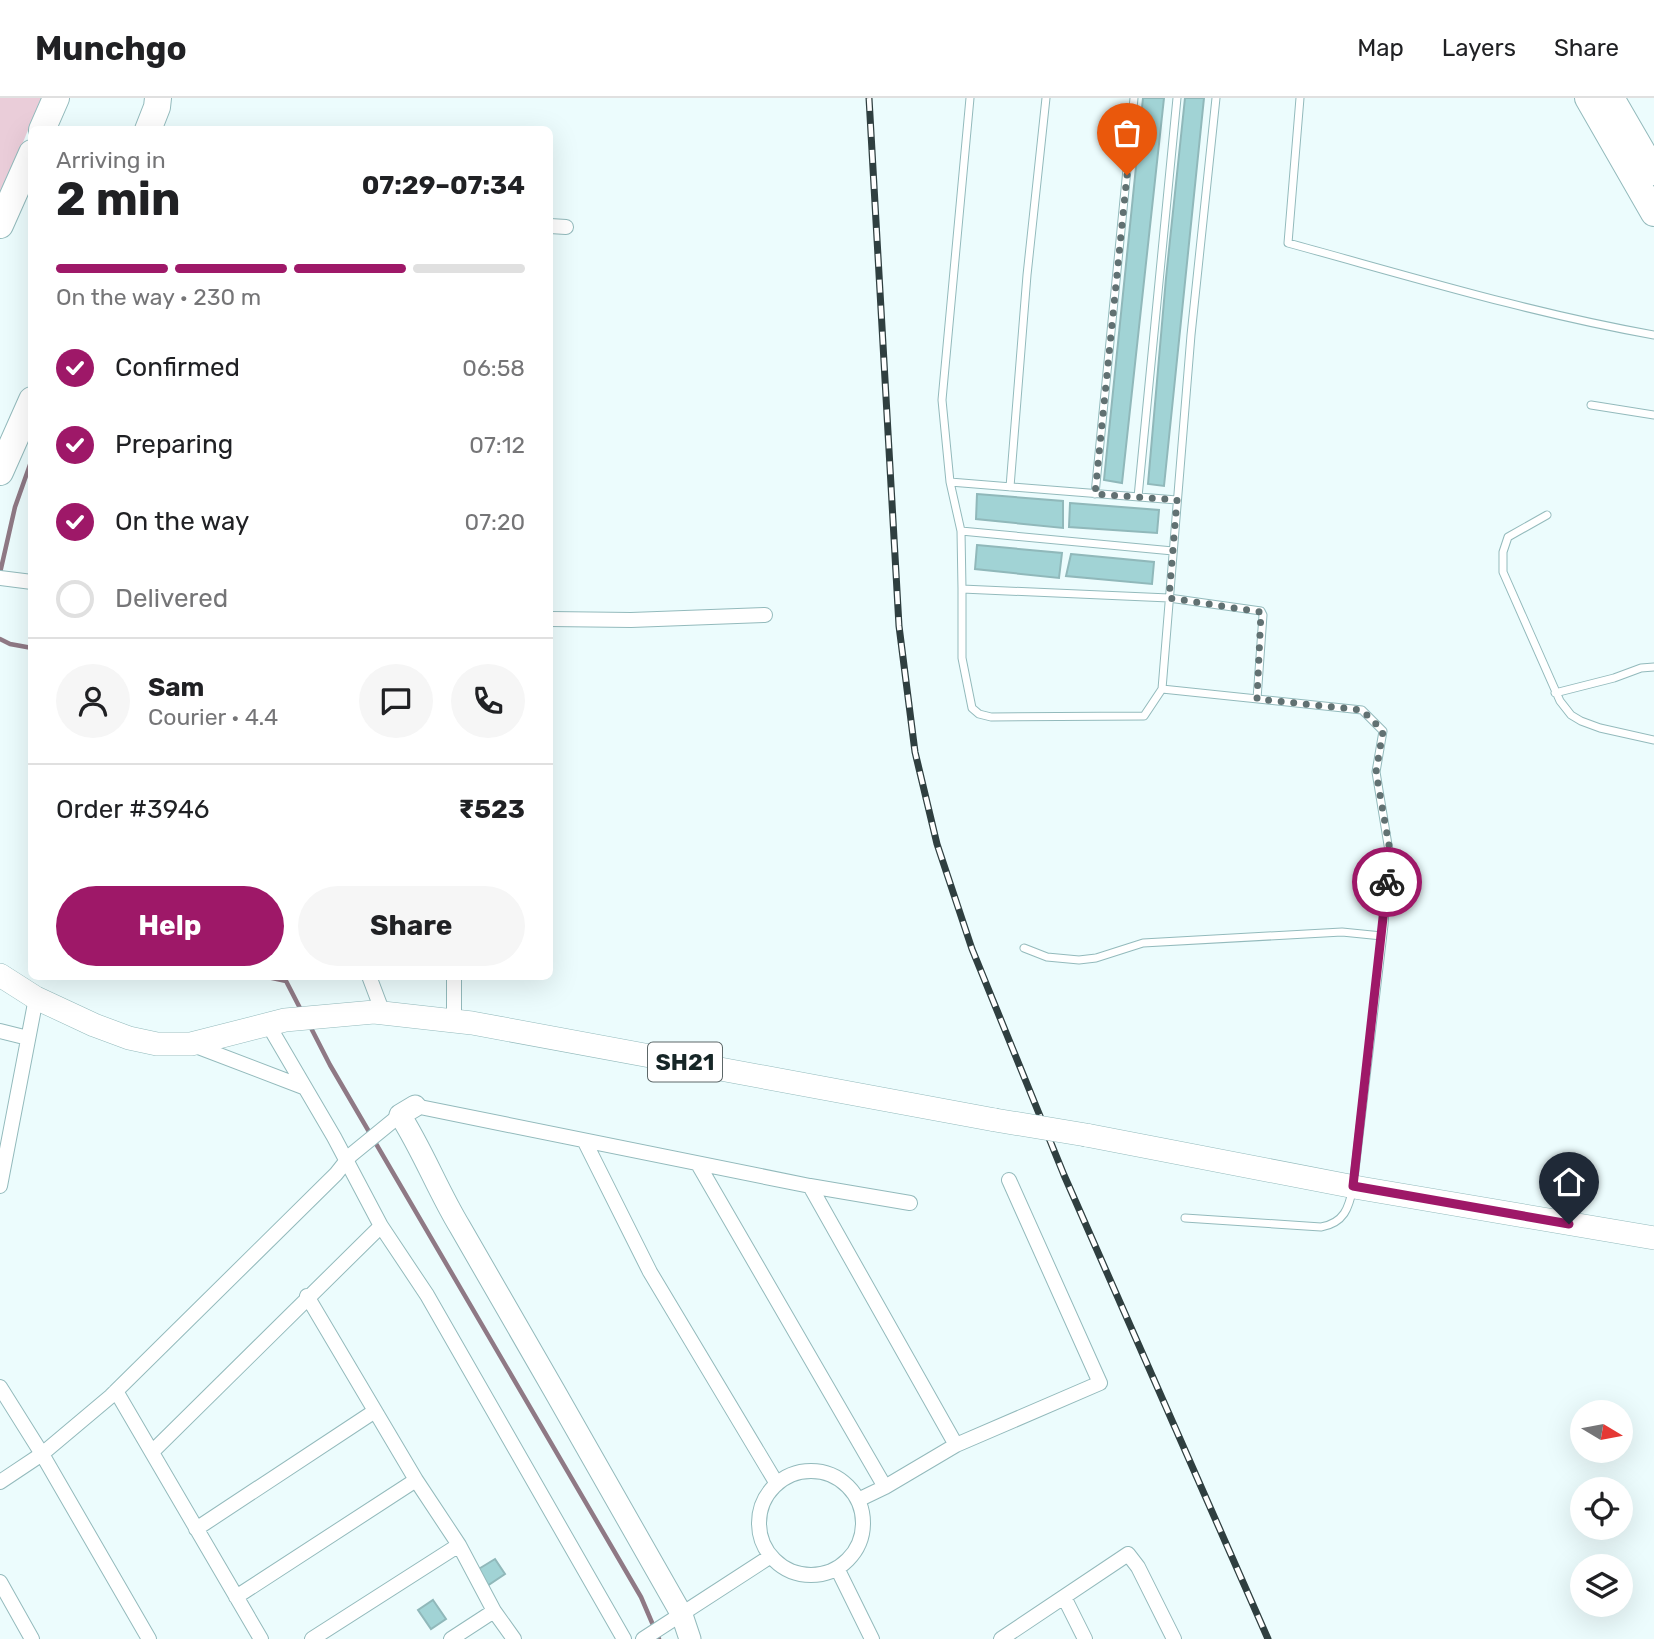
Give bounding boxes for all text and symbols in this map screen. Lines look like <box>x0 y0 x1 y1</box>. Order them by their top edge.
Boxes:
text: Munchgo <box>35 29 187 68</box>
text: Map <box>1357 34 1404 62</box>
text: Layers <box>1442 34 1516 62</box>
text: Share <box>1554 34 1619 62</box>
pin <box>1097 103 1157 175</box>
icon: bag <box>1108 114 1146 152</box>
text: Arriving in <box>56 146 166 174</box>
text: 07:29–07:34 <box>362 170 525 201</box>
text: 2 min <box>56 172 181 227</box>
text: On the way · 230 m <box>56 283 261 311</box>
icon: check <box>56 349 94 387</box>
text: Confirmed <box>115 352 240 383</box>
text: 06:58 <box>462 354 525 382</box>
icon: check <box>56 426 94 464</box>
text: Preparing <box>115 429 233 460</box>
text: 07:12 <box>469 431 525 459</box>
icon: check <box>56 503 94 541</box>
text: On the way <box>115 506 249 537</box>
text: 07:20 <box>465 508 525 536</box>
text: Delivered <box>115 583 228 614</box>
button: person <box>56 664 130 738</box>
button: chat <box>359 664 433 738</box>
button: phone <box>451 664 525 738</box>
text: Sam <box>148 672 204 703</box>
text: Courier · 4.4 <box>148 703 278 731</box>
text: Order #3946 <box>56 794 210 825</box>
text: ₹523 <box>459 794 525 825</box>
courier <box>1352 847 1422 917</box>
icon: bike <box>1368 863 1406 901</box>
button: Help <box>56 886 284 966</box>
button: Share <box>298 886 525 966</box>
road number: SH21 <box>648 1043 722 1082</box>
pin <box>1539 1152 1599 1224</box>
icon: home <box>1550 1163 1588 1201</box>
north arrow <box>1570 1400 1633 1463</box>
map controls <box>1570 1400 1633 1617</box>
button: locate <box>1570 1477 1633 1540</box>
button: layers <box>1570 1554 1633 1617</box>

